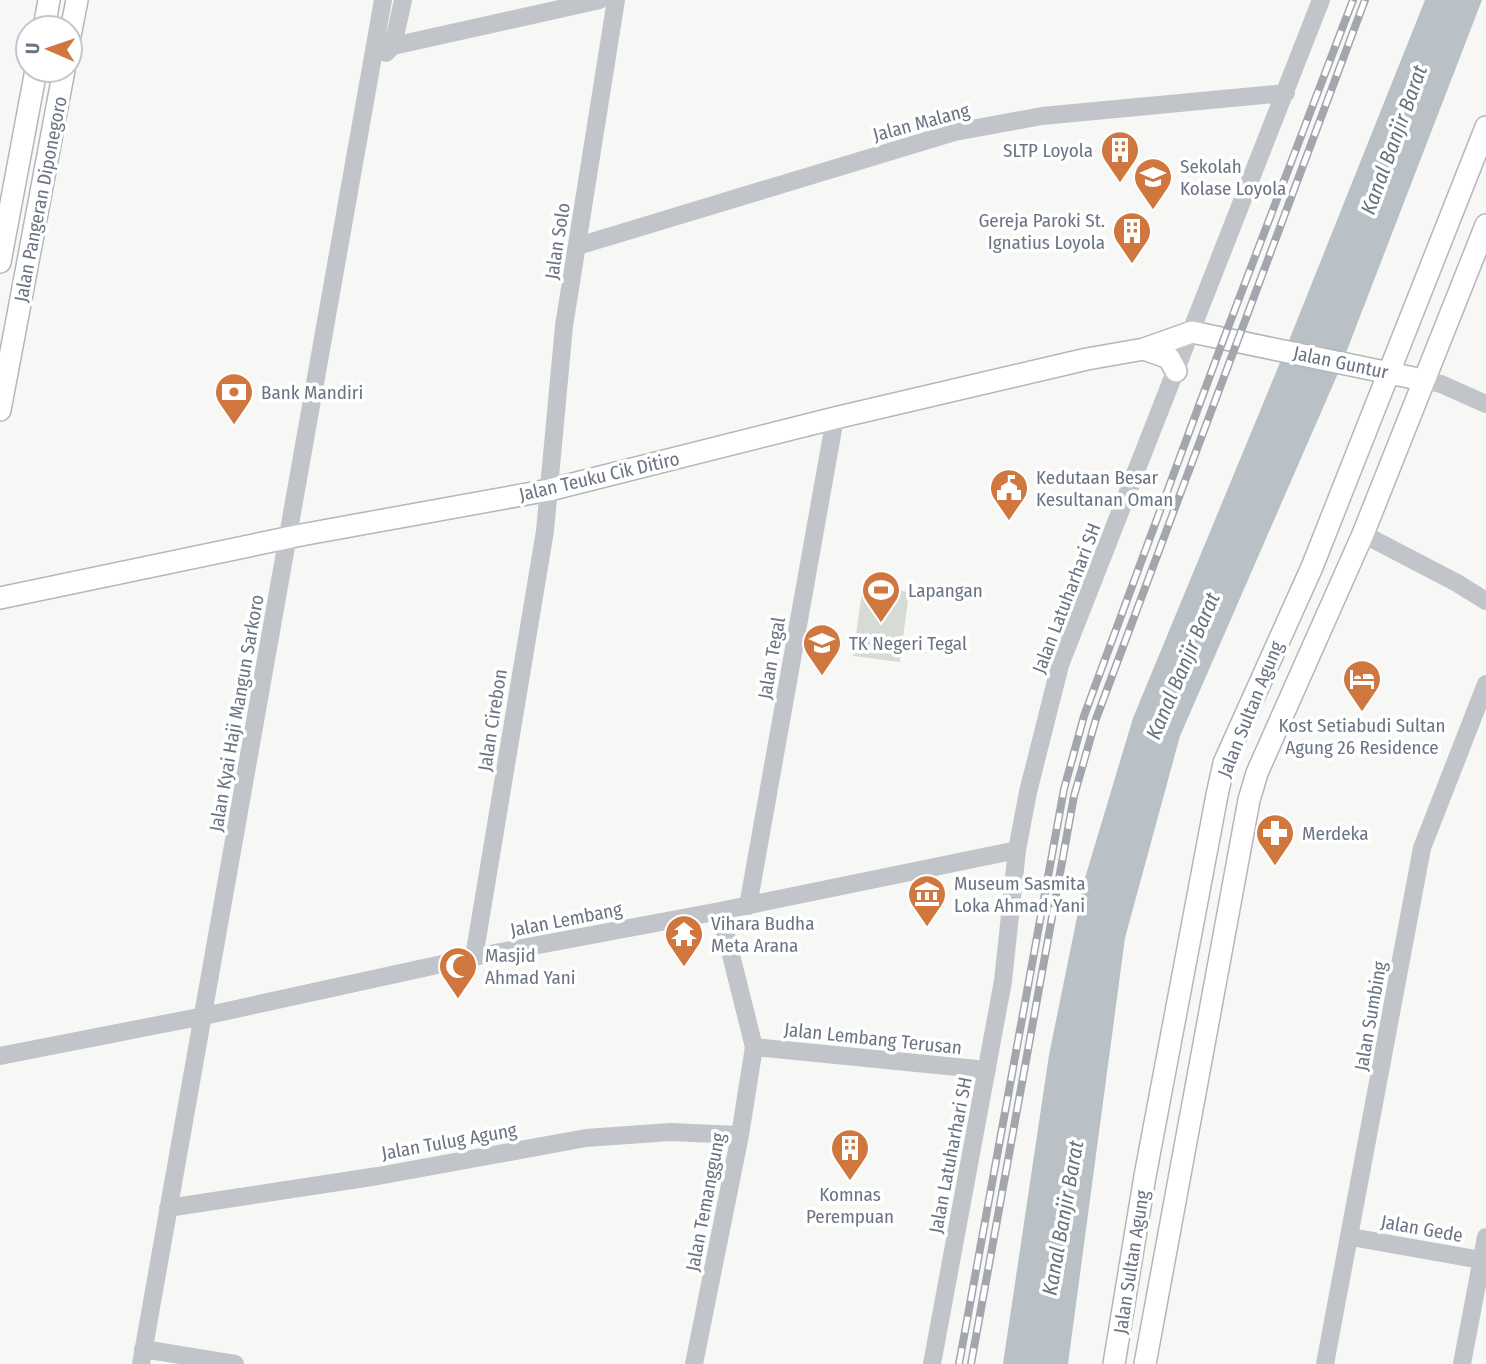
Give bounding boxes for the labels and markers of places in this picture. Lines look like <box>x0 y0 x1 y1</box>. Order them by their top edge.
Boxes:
building icon: SLTP Loyola <box>1099 129 1141 184</box>
place label: SLTP Loyola <box>1003 139 1093 162</box>
place label: Sekolah Kolase Loyola <box>1180 155 1286 200</box>
school or university icon: Sekolah Kolase Loyola <box>1132 156 1174 211</box>
place label: Gereja Paroki St. Ignatius Loyola <box>978 209 1105 254</box>
building icon: Gereja Paroki St. Ignatius Loyola <box>1111 210 1153 265</box>
bank icon: Bank Mandiri <box>213 371 255 426</box>
place label: Bank Mandiri <box>261 381 363 404</box>
place label: Kedutaan Besar Kesultanan Oman <box>1036 466 1173 511</box>
public building icon: Kedutaan Besar Kesultanan Oman <box>988 467 1030 522</box>
sports icon: Lapangan <box>860 569 902 624</box>
place label: Lapangan <box>908 579 983 602</box>
school or university icon: TK Negeri Tegal <box>801 622 843 677</box>
place label: TK Negeri Tegal <box>849 632 967 655</box>
hotel icon: Kost Setiabudi Sultan Agung 26 Residence <box>1341 658 1383 713</box>
place label: Kost Setiabudi Sultan Agung 26 Residence <box>1279 714 1445 759</box>
pharmacy icon: Merdeka <box>1254 812 1296 867</box>
place label: Merdeka <box>1302 822 1368 845</box>
place label: Museum Sasmita Loka Ahmad Yani <box>954 872 1085 917</box>
museum icon: Museum Sasmita Loka Ahmad Yani <box>906 873 948 928</box>
place label: Vihara Budha Meta Arana <box>711 912 814 957</box>
temple icon: Vihara Budha Meta Arana <box>663 913 705 968</box>
place label: Masjid Ahmad Yani <box>485 944 576 989</box>
mosque icon: Masjid Ahmad Yani <box>437 945 479 1000</box>
building icon: Komnas Perempuan <box>829 1127 871 1182</box>
place label: Komnas Perempuan <box>806 1183 894 1228</box>

